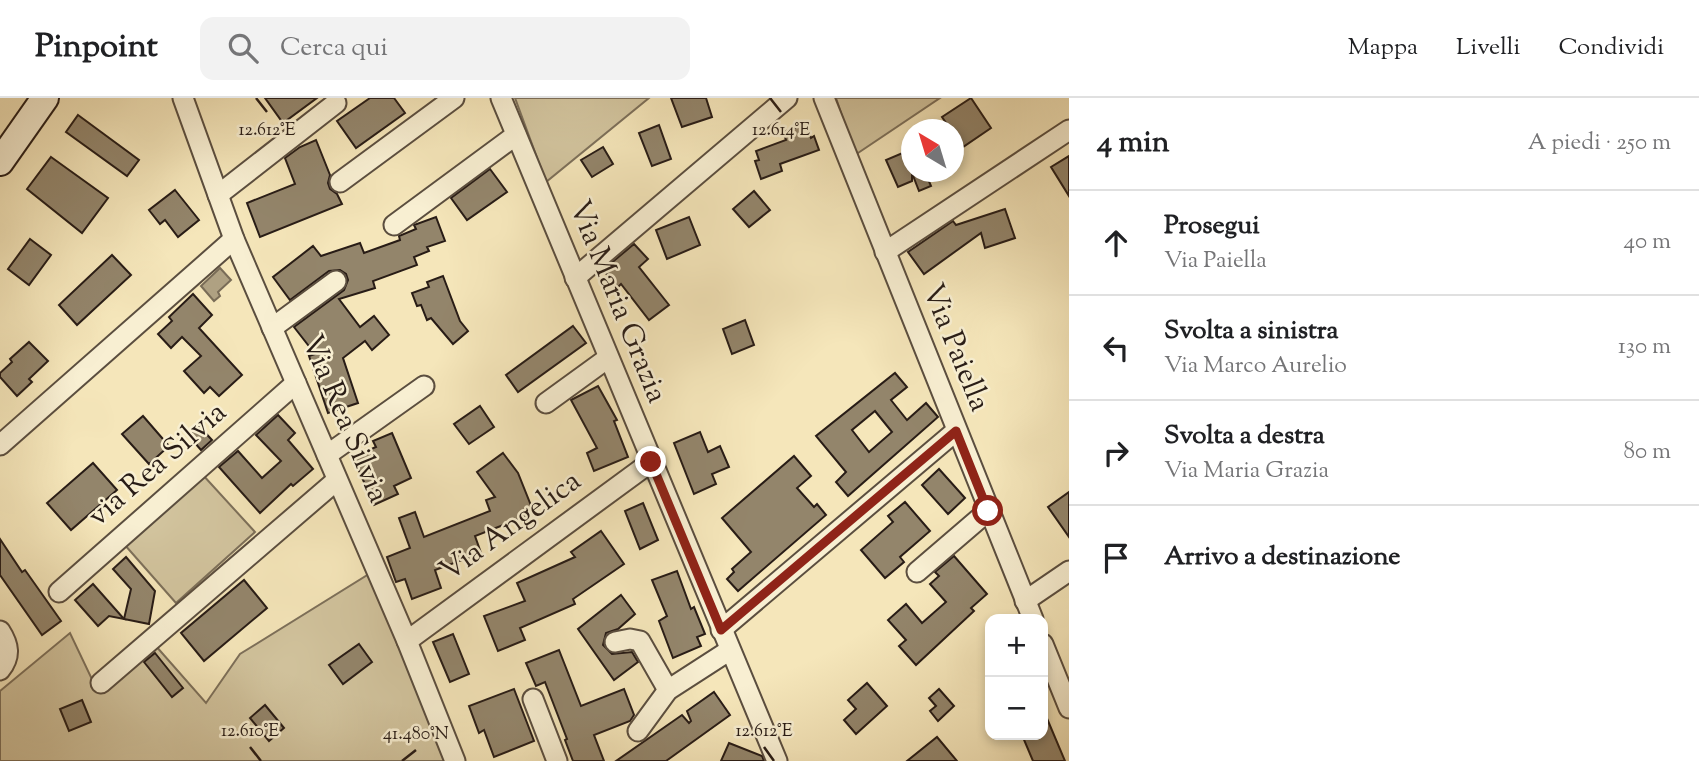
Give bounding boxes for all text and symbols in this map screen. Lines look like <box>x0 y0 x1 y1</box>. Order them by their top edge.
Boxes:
search box <box>200 17 690 80</box>
text: Pinpoint <box>35 24 158 72</box>
icon: search <box>224 29 262 67</box>
text: Cerca qui <box>280 30 388 67</box>
text: Mappa <box>1348 31 1418 65</box>
text: Livelli <box>1456 31 1520 65</box>
text: Condividi <box>1558 31 1664 65</box>
text: 12.612°E <box>238 118 296 144</box>
text: 12.614°E <box>752 118 810 144</box>
north arrow <box>901 119 964 182</box>
text: 4 min <box>1097 122 1170 165</box>
text: A piedi · 250 m <box>1528 127 1671 160</box>
street label: Via Maria Grazia <box>557 194 677 410</box>
text: Prosegui <box>1164 208 1260 245</box>
icon: ahead <box>1097 224 1135 262</box>
text: 40 m <box>1624 226 1671 259</box>
text: Via Paiella <box>1164 245 1267 278</box>
street label: Via Paiella <box>910 278 1000 418</box>
text: Svolta a sinistra <box>1164 313 1339 350</box>
street label: Via Rea Silvia <box>289 328 399 510</box>
icon: left <box>1097 329 1135 367</box>
text: 130 m <box>1618 331 1671 364</box>
text: Via Marco Aurelio <box>1164 350 1347 383</box>
street label: via Rea Silvia <box>79 392 237 538</box>
text: Svolta a destra <box>1164 418 1325 455</box>
icon: right <box>1097 434 1135 472</box>
text: 80 m <box>1623 436 1671 469</box>
route end <box>635 446 666 477</box>
text: Via Maria Grazia <box>1164 455 1329 488</box>
street label: Via Angelica <box>431 461 591 593</box>
route start <box>972 495 1003 526</box>
icon: arrive <box>1097 539 1135 577</box>
text: Arrivo a destinazione <box>1164 539 1400 576</box>
map controls <box>985 614 1048 740</box>
button: + <box>985 614 1048 677</box>
button: − <box>985 677 1048 740</box>
text: 12.610°E <box>221 719 279 745</box>
text: 12.612°E <box>735 719 793 745</box>
text: 41.480°N <box>383 722 449 748</box>

